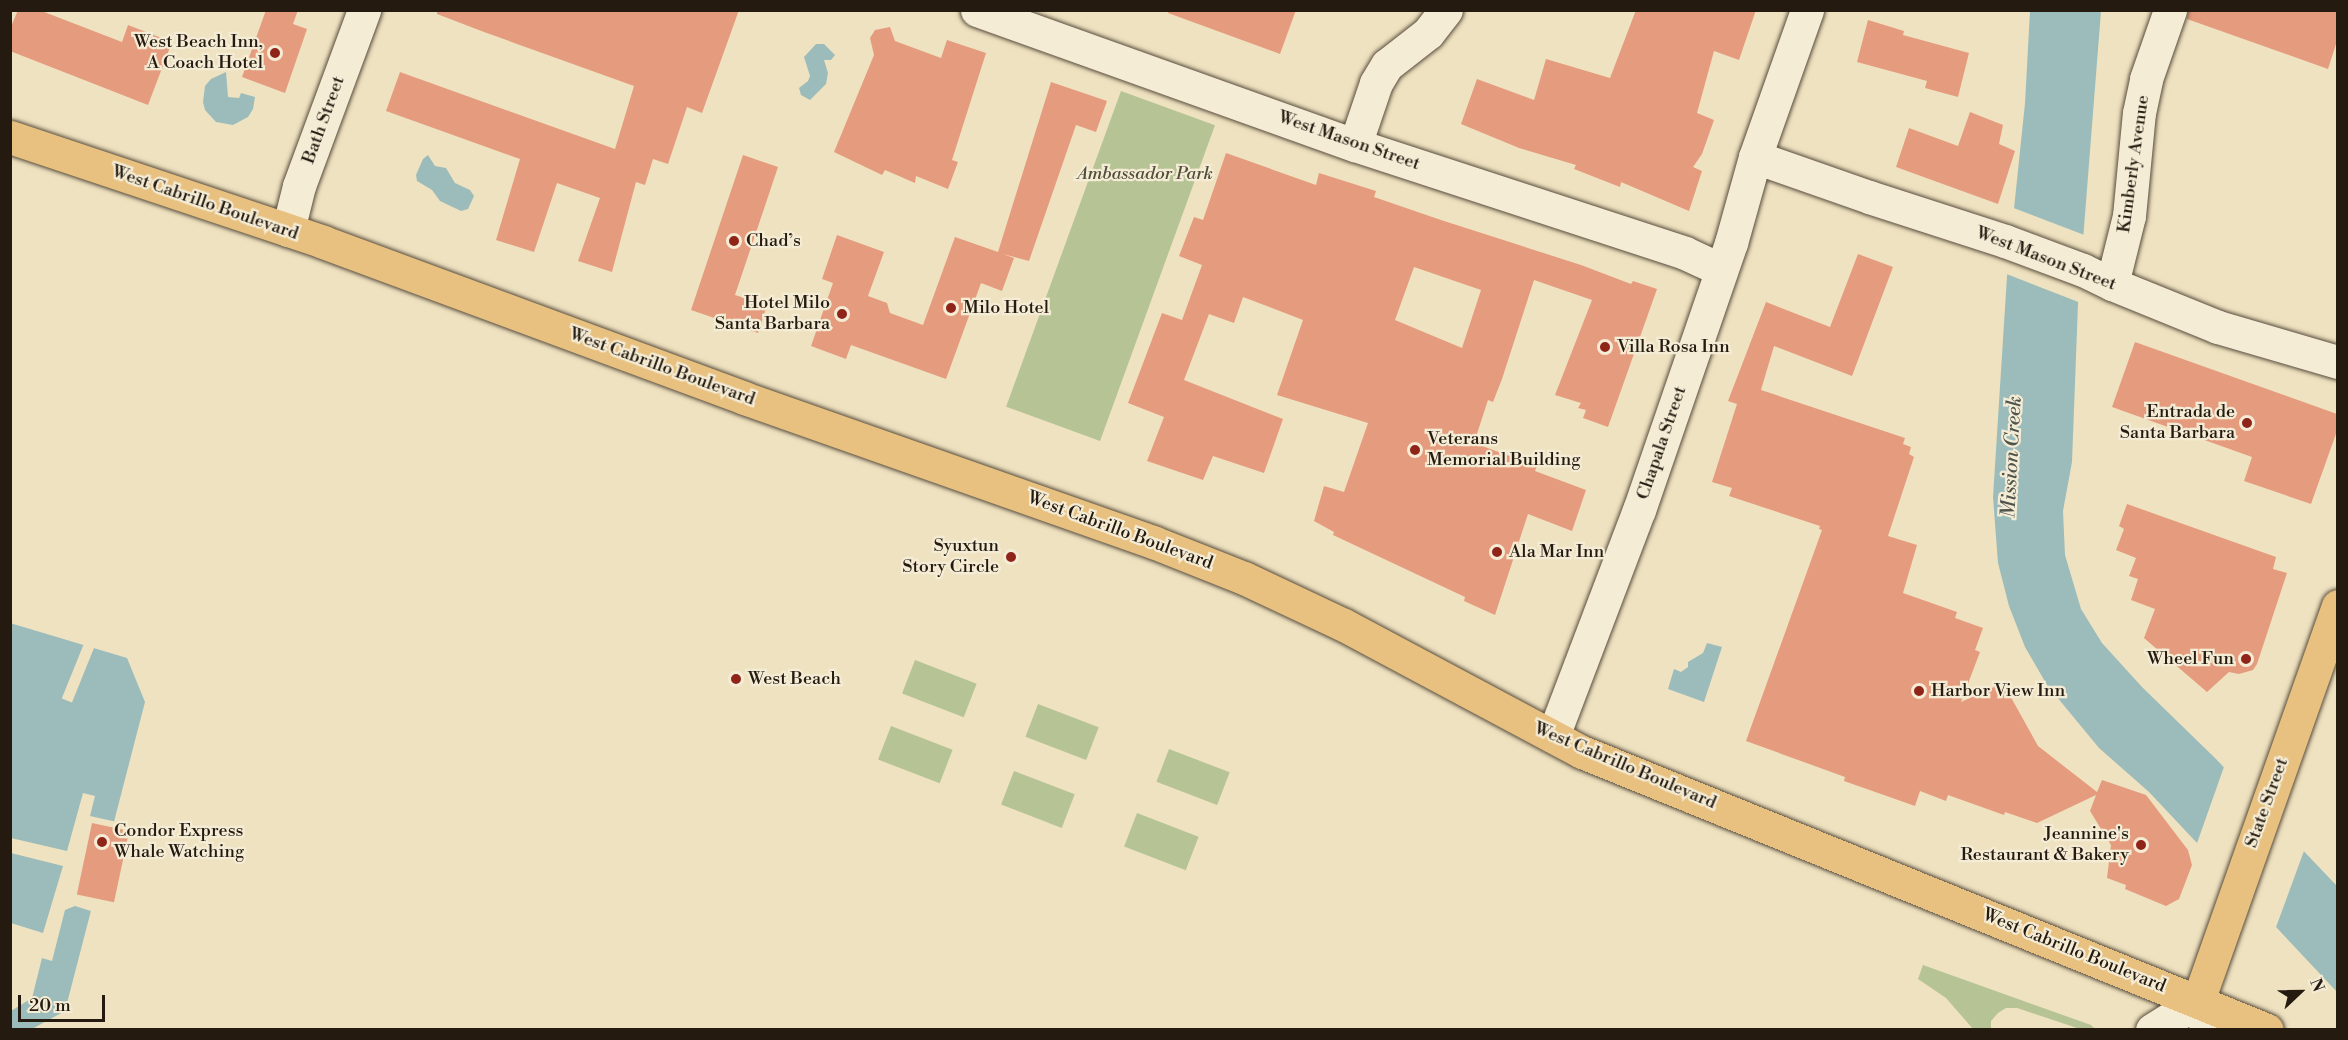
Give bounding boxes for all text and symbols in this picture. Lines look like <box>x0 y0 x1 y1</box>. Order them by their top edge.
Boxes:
place label: West Beach Inn, A Coach Hotel <box>134 32 263 74</box>
marker: West Beach Inn, A Coach Hotel <box>268 46 282 60</box>
street label: Bath Street <box>298 73 350 167</box>
street label: Kimberly Avenue <box>2114 94 2154 234</box>
street label: West Mason Street <box>1275 107 1423 175</box>
street label: West Cabrillo Boulevard <box>109 161 301 245</box>
park label: Ambassador Park <box>1077 163 1213 185</box>
street label: West Mason Street <box>1973 222 2119 296</box>
place label: Chad’s <box>746 230 801 252</box>
marker: Chad’s <box>727 234 741 248</box>
place label: Hotel Milo Santa Barbara <box>715 293 830 336</box>
place label: Milo Hotel <box>963 297 1049 319</box>
marker: Milo Hotel <box>944 301 958 315</box>
marker: Hotel Milo Santa Barbara <box>835 307 849 321</box>
street label: West Cabrillo Boulevard <box>566 323 758 411</box>
place label: Villa Rosa Inn <box>1617 336 1730 358</box>
marker: Villa Rosa Inn <box>1598 340 1612 354</box>
street label: Chapala Street <box>1632 383 1692 503</box>
water label: Mission Creek <box>1997 396 2027 518</box>
place label: Entrada de Santa Barbara <box>2120 402 2235 444</box>
marker: Entrada de Santa Barbara <box>2240 416 2254 430</box>
place label: Veterans Memorial Building <box>1427 429 1581 472</box>
marker: Veterans Memorial Building <box>1408 443 1422 457</box>
street label: West Cabrillo Boulevard <box>1024 487 1216 575</box>
place label: Syuxtun Story Circle <box>902 536 999 578</box>
place label: Ala Mar Inn <box>1509 541 1604 563</box>
marker: Ala Mar Inn <box>1490 545 1504 559</box>
marker: Syuxtun Story Circle <box>1004 550 1018 564</box>
place label: Wheel Fun <box>2147 648 2234 670</box>
marker: Wheel Fun <box>2239 652 2253 666</box>
place label: West Beach <box>748 668 841 690</box>
marker: West Beach <box>729 672 743 686</box>
place label: Harbor View Inn <box>1931 680 2065 702</box>
marker: Harbor View Inn <box>1912 684 1926 698</box>
street label: West Cabrillo Boulevard <box>1531 718 1719 814</box>
street label: State Street <box>2241 755 2293 851</box>
place label: Condor Express Whale Watching <box>114 821 244 864</box>
place label: Jeannine's Restaurant & Bakery <box>1961 824 2129 866</box>
marker: Condor Express Whale Watching <box>95 835 109 849</box>
marker: Jeannine's Restaurant & Bakery <box>2134 838 2148 852</box>
street label: West Cabrillo Boulevard <box>1979 904 2169 998</box>
north arrow <box>2270 962 2330 1022</box>
text: N <box>2305 976 2328 995</box>
scale bar <box>21 983 108 1021</box>
text: 20 m <box>29 994 71 1017</box>

